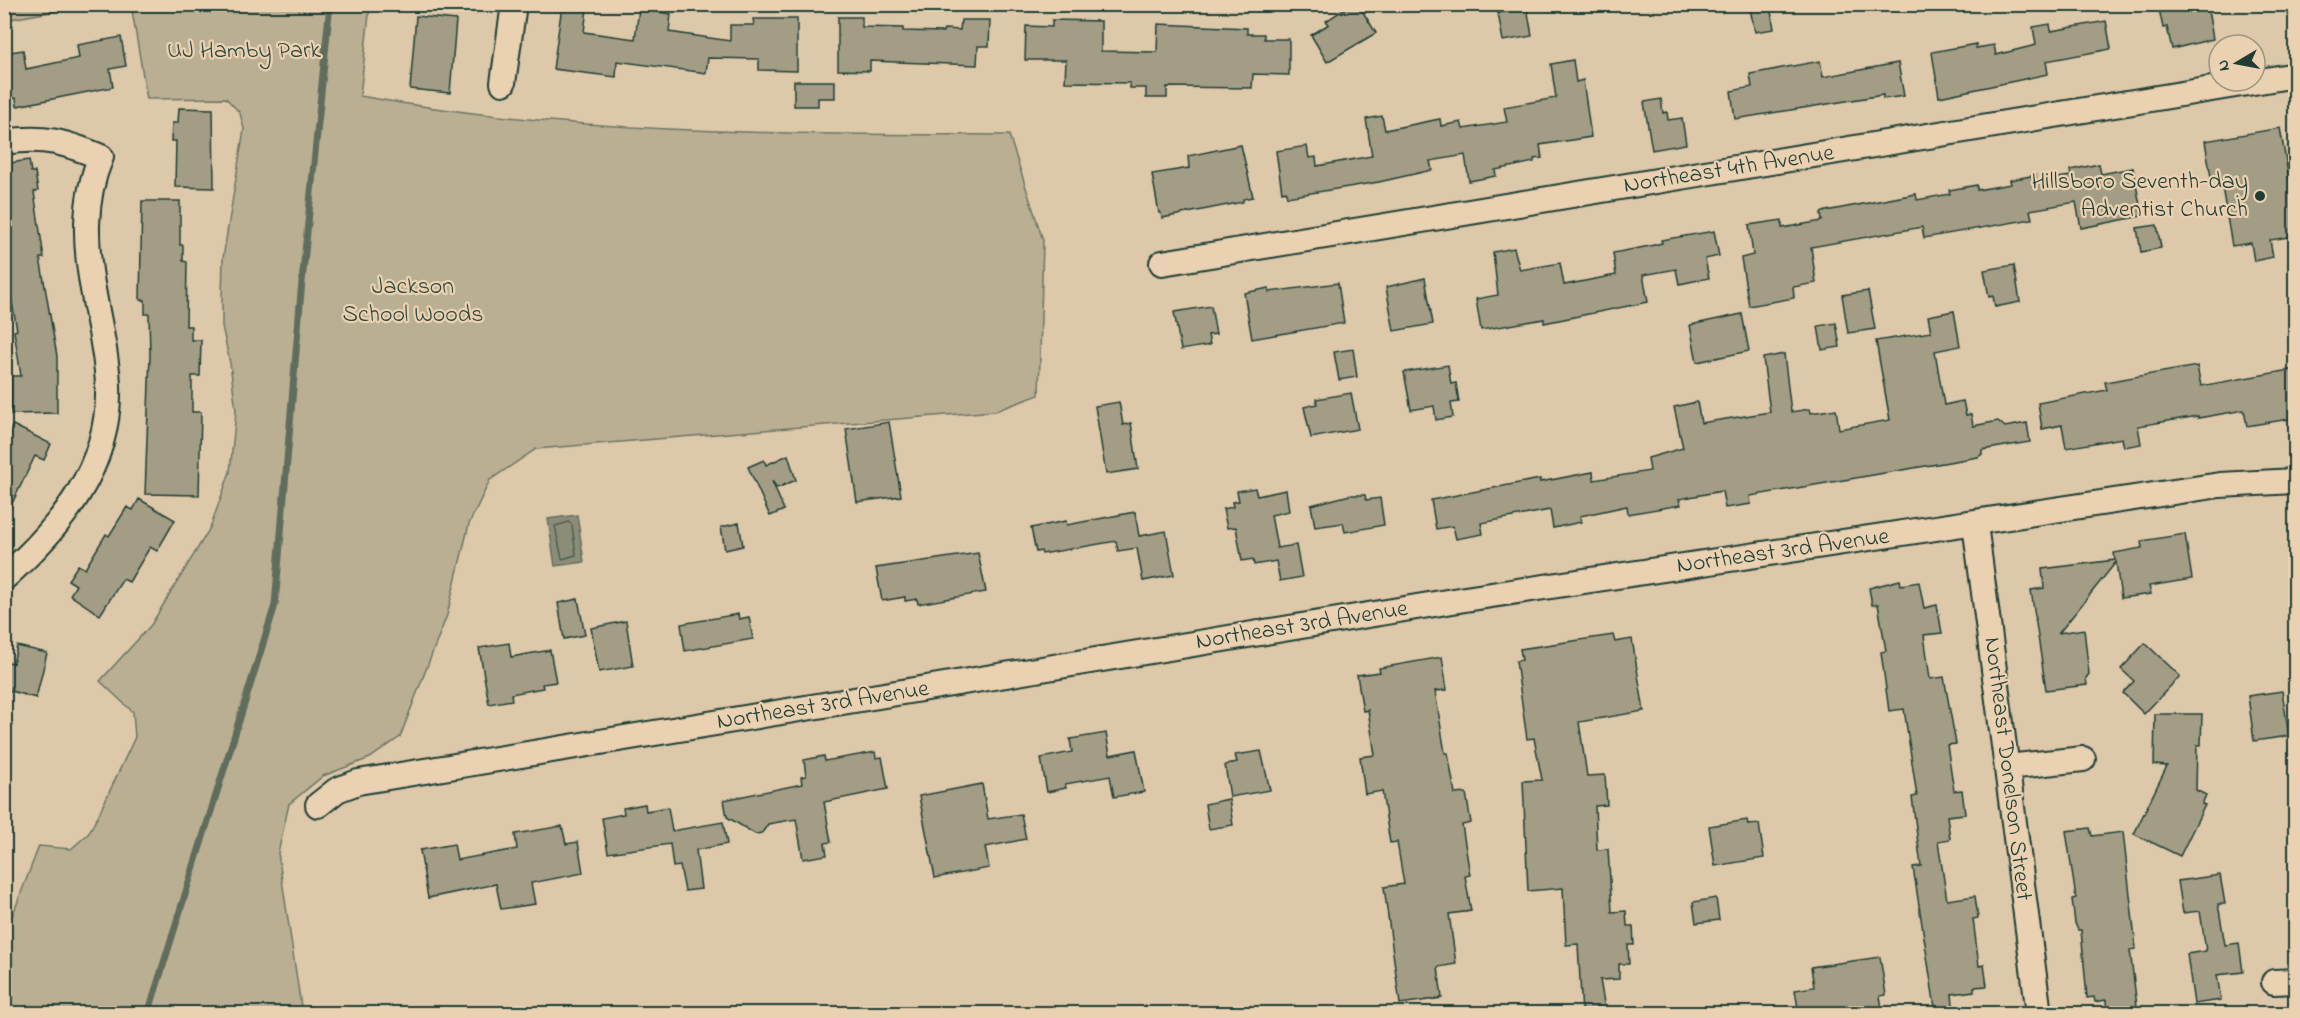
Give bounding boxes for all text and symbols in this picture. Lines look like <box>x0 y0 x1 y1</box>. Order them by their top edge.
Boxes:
north arrow <box>2207 33 2267 93</box>
park label: UJ Hamby Park <box>167 34 321 70</box>
text: N <box>2211 58 2237 73</box>
street label: Northeast 4th Avenue <box>1621 136 1837 204</box>
place label: Hillsboro Seventh-day Adventist Church <box>2031 165 2248 228</box>
marker: Hillsboro Seventh-day Adventist Church <box>2253 189 2267 203</box>
park label: Jackson School Woods <box>343 270 484 333</box>
street label: Northeast 3rd Avenue <box>1675 520 1892 584</box>
street label: Northeast 3rd Avenue <box>1193 592 1411 660</box>
street label: Northeast Donelson Street <box>1973 635 2041 903</box>
street label: Northeast 3rd Avenue <box>714 672 932 740</box>

